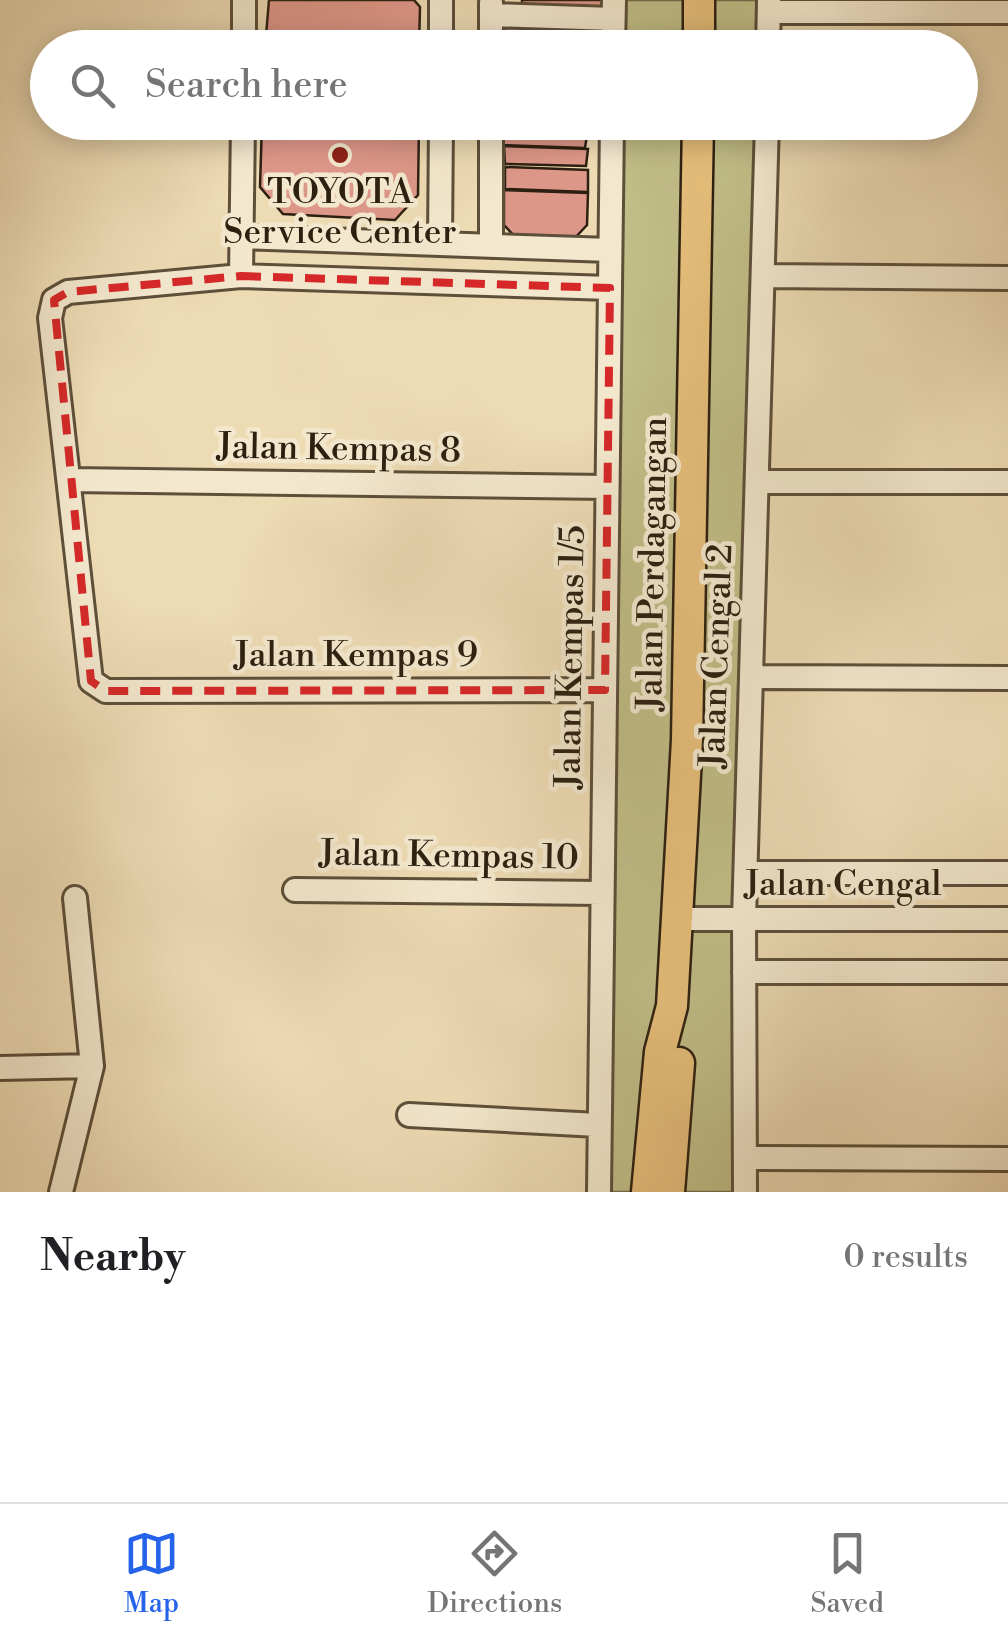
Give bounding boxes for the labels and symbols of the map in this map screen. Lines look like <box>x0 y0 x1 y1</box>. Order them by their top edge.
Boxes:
marker: TOYOTA Service Center <box>329 144 351 166</box>
place label: TOYOTA Service Center <box>223 171 457 254</box>
street label: Jalan Perdagangan <box>629 417 677 713</box>
street label: Jalan Kempas 8 <box>215 425 461 473</box>
street label: Jalan Kempas 1/5 <box>547 525 595 791</box>
street label: Jalan Cengal 2 <box>692 543 742 771</box>
street label: Jalan Kempas 9 <box>232 634 478 677</box>
street label: Jalan Kempas 10 <box>317 832 579 880</box>
street label: Jalan Cengal <box>742 863 942 906</box>

